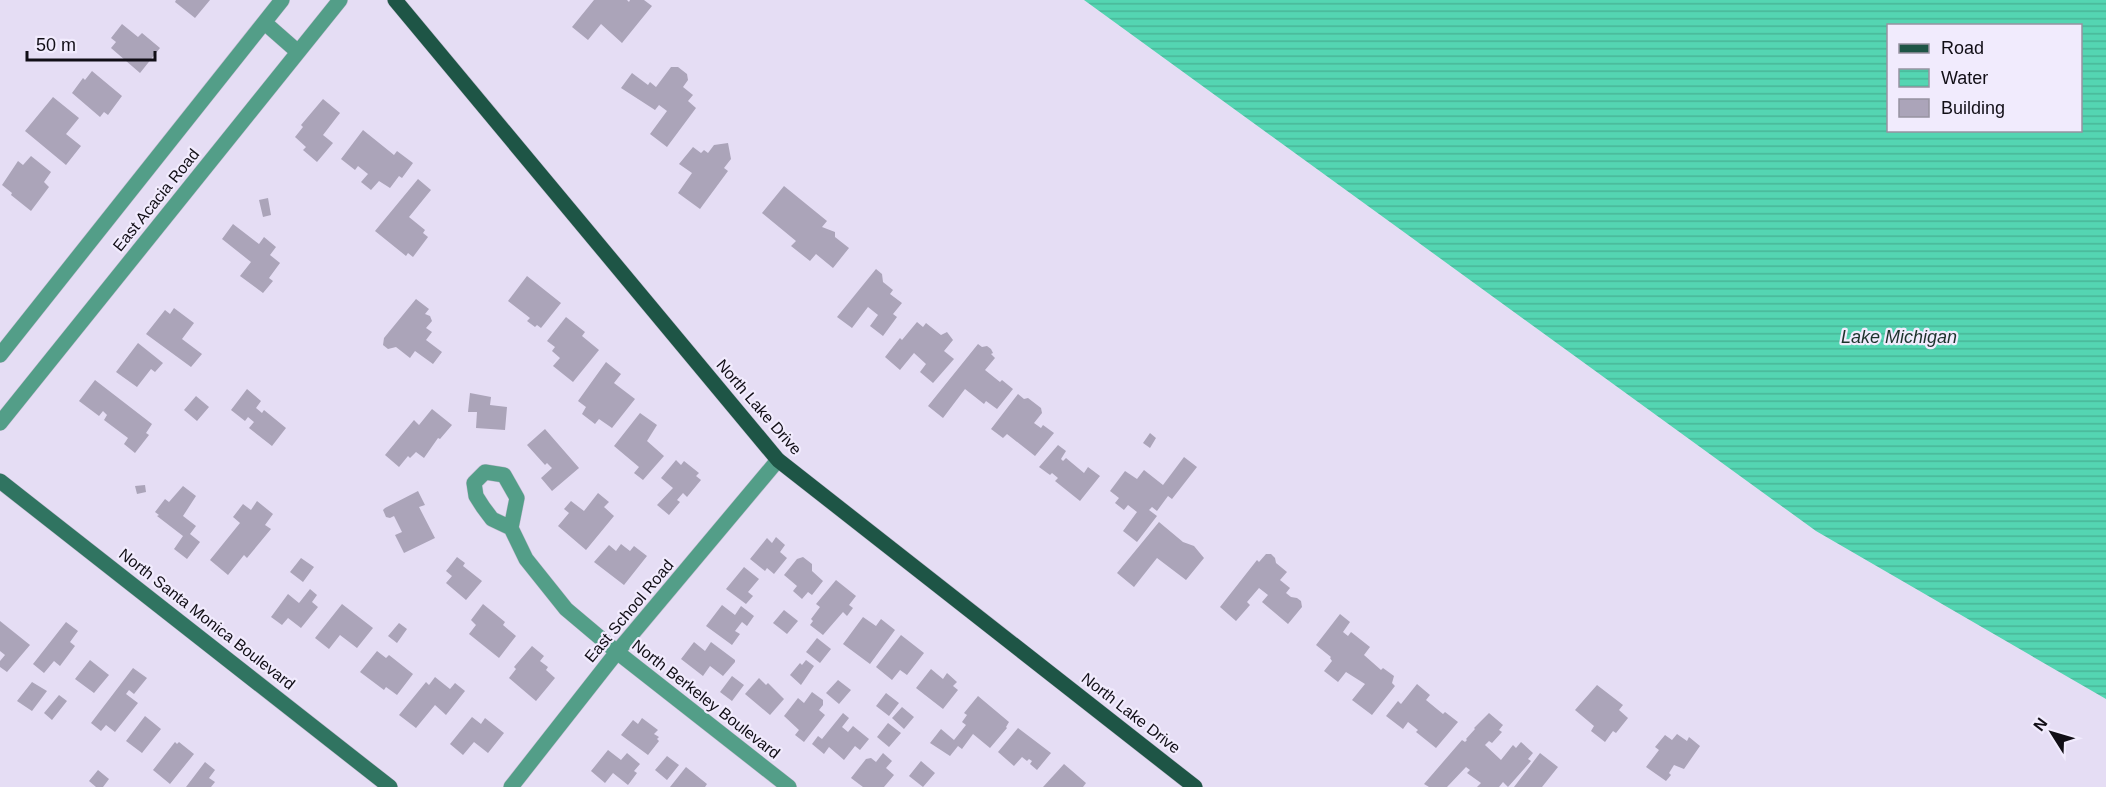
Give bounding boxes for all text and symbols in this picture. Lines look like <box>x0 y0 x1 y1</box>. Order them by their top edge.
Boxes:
scale bar <box>27 24 154 62</box>
legend <box>1887 24 2082 132</box>
text: 50 m <box>36 35 76 55</box>
text: Road <box>1941 38 1984 58</box>
text: Water <box>1941 68 1988 88</box>
text: Building <box>1941 98 2005 118</box>
street label: East Acacia Road <box>110 146 202 254</box>
water label: Lake Michigan <box>1841 327 1957 347</box>
street label: North Lake Drive <box>713 356 805 458</box>
street label: North Santa Monica Boulevard <box>116 545 298 693</box>
street label: East School Road <box>581 556 677 666</box>
street label: North Berkeley Boulevard <box>629 636 783 762</box>
street label: North Lake Drive <box>1078 669 1184 757</box>
north arrow <box>2022 703 2082 763</box>
text: N <box>2030 715 2051 734</box>

